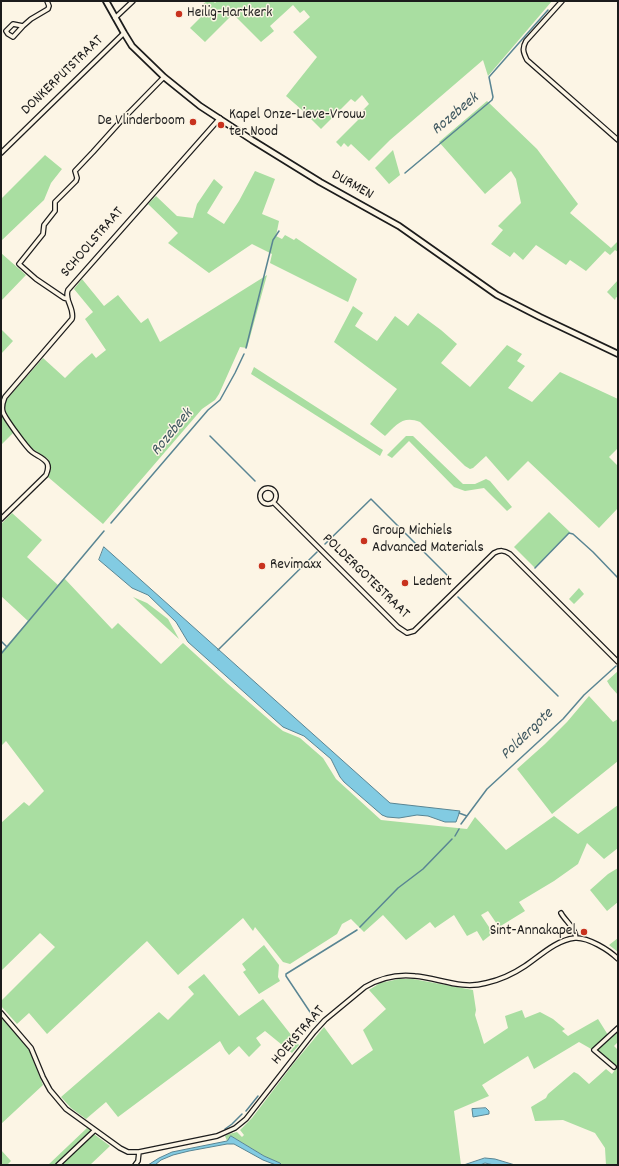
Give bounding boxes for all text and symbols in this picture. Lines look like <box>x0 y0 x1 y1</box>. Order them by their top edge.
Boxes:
place label: Heilig-Hartkerk <box>187 5 272 23</box>
marker: Heilig-Hartkerk <box>174 9 184 19</box>
street label: DONKERPUTSTRAAT <box>18 32 108 120</box>
water label: Rozebeek <box>429 90 483 140</box>
place label: Kapel Onze-Lieve-Vrouw ter Nood <box>229 107 365 142</box>
place label: De Vlinderboom <box>97 113 185 131</box>
marker: De Vlinderboom <box>188 117 198 127</box>
marker: Kapel Onze-Lieve-Vrouw ter Nood <box>216 120 226 130</box>
street label: DURMEN <box>328 167 376 205</box>
street label: SCHOOLSTRAAT <box>58 204 128 282</box>
water label: Rozebeek <box>148 406 198 460</box>
place label: Group Michiels Advanced Materials <box>372 523 484 558</box>
street label: POLDERGOTESTRAAT <box>317 531 413 623</box>
marker: Group Michiels Advanced Materials <box>359 536 369 546</box>
place label: Revimaxx <box>270 557 321 575</box>
marker: Revimaxx <box>257 561 267 571</box>
place label: Ledent <box>413 574 452 592</box>
marker: Ledent <box>400 578 410 588</box>
water label: Poldergote <box>498 705 558 765</box>
place label: Sint-Annakapel <box>490 923 576 941</box>
marker: Sint-Annakapel <box>579 927 589 937</box>
street label: HOEKSTRAAT <box>268 1003 330 1069</box>

